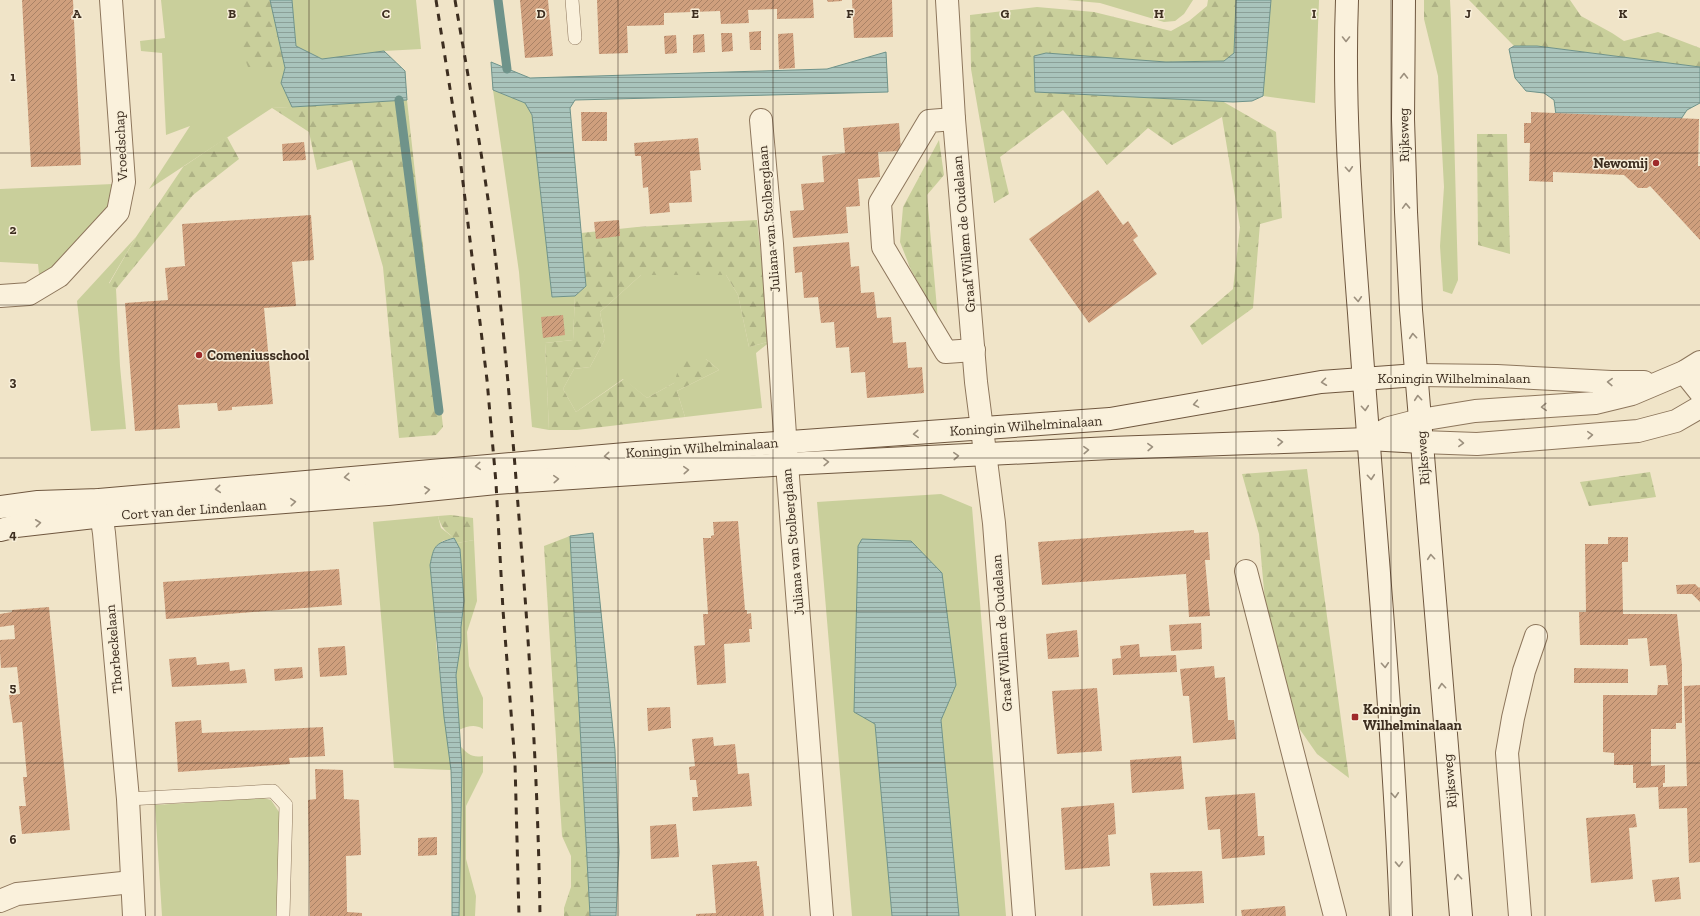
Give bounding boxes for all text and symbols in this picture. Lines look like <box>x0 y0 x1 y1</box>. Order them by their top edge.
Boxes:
text: A <box>73 6 82 21</box>
text: B <box>228 6 236 21</box>
text: C <box>382 6 390 21</box>
text: D <box>536 6 546 21</box>
text: E <box>691 6 699 21</box>
text: F <box>846 6 854 21</box>
text: G <box>1001 6 1010 21</box>
text: H <box>1154 6 1164 21</box>
text: I <box>1312 6 1317 21</box>
text: J <box>1465 6 1471 21</box>
text: K <box>1619 6 1628 21</box>
one-way arrow <box>1342 36 1350 42</box>
text: 1 <box>10 69 16 84</box>
one-way arrow <box>1399 73 1408 79</box>
street label: Rijksweg <box>1395 107 1413 162</box>
street label: Vroedschap <box>111 110 131 183</box>
street label: Juliana van Stolberglaan <box>754 145 784 293</box>
street label: Graaf Willem de Oudelaan <box>949 155 979 313</box>
place label: Newomij <box>1593 155 1648 172</box>
marker: Newomij <box>1651 158 1661 168</box>
one-way arrow <box>1345 166 1354 172</box>
one-way arrow <box>1402 203 1410 209</box>
text: 2 <box>10 222 17 237</box>
one-way arrow <box>1353 296 1362 302</box>
one-way arrow <box>1409 333 1418 339</box>
place label: Comeniusschool <box>207 347 309 364</box>
marker: Comeniusschool <box>194 350 204 360</box>
street label: Koningin Wilhelminalaan <box>1378 370 1530 387</box>
text: 3 <box>10 374 17 389</box>
one-way arrow <box>1321 377 1327 386</box>
one-way arrow <box>1607 378 1613 386</box>
one-way arrow <box>1414 395 1423 401</box>
one-way arrow <box>1193 399 1199 408</box>
one-way arrow <box>1541 403 1547 412</box>
one-way arrow <box>1361 405 1370 411</box>
street label: Koningin Wilhelminalaan <box>949 412 1103 440</box>
one-way arrow <box>912 429 919 438</box>
street label: Rijksweg <box>1413 430 1433 486</box>
one-way arrow <box>1587 430 1593 439</box>
street label: Koningin Wilhelminalaan <box>625 434 779 462</box>
one-way arrow <box>1277 438 1283 446</box>
one-way arrow <box>1458 439 1464 447</box>
one-way arrow <box>1147 443 1153 451</box>
one-way arrow <box>1083 445 1089 454</box>
one-way arrow <box>604 451 610 460</box>
one-way arrow <box>953 452 959 461</box>
one-way arrow <box>823 458 829 466</box>
one-way arrow <box>475 461 481 470</box>
one-way arrow <box>683 465 689 474</box>
street label: Juliana van Stolberglaan <box>778 468 808 616</box>
one-way arrow <box>344 473 350 482</box>
one-way arrow <box>553 474 560 483</box>
one-way arrow <box>1366 474 1375 481</box>
one-way arrow <box>215 485 221 494</box>
one-way arrow <box>424 486 430 495</box>
street label: Cort van der Lindenlaan <box>121 496 267 524</box>
one-way arrow <box>290 497 296 506</box>
one-way arrow <box>35 519 41 528</box>
text: 4 <box>9 527 17 542</box>
street label: Graaf Willem de Oudelaan <box>988 554 1016 712</box>
one-way arrow <box>1427 554 1436 560</box>
street label: Thorbeckelaan <box>102 604 126 694</box>
one-way arrow <box>1380 662 1389 668</box>
text: 5 <box>10 680 17 695</box>
one-way arrow <box>1437 683 1446 689</box>
place label: Koningin Wilhelminalaan <box>1363 701 1463 734</box>
marker: Koningin Wilhelminalaan <box>1350 712 1360 722</box>
street label: Rijksweg <box>1439 753 1461 809</box>
one-way arrow <box>1390 792 1399 798</box>
text: 6 <box>10 832 17 847</box>
one-way arrow <box>1394 861 1403 867</box>
one-way arrow <box>1453 874 1462 880</box>

